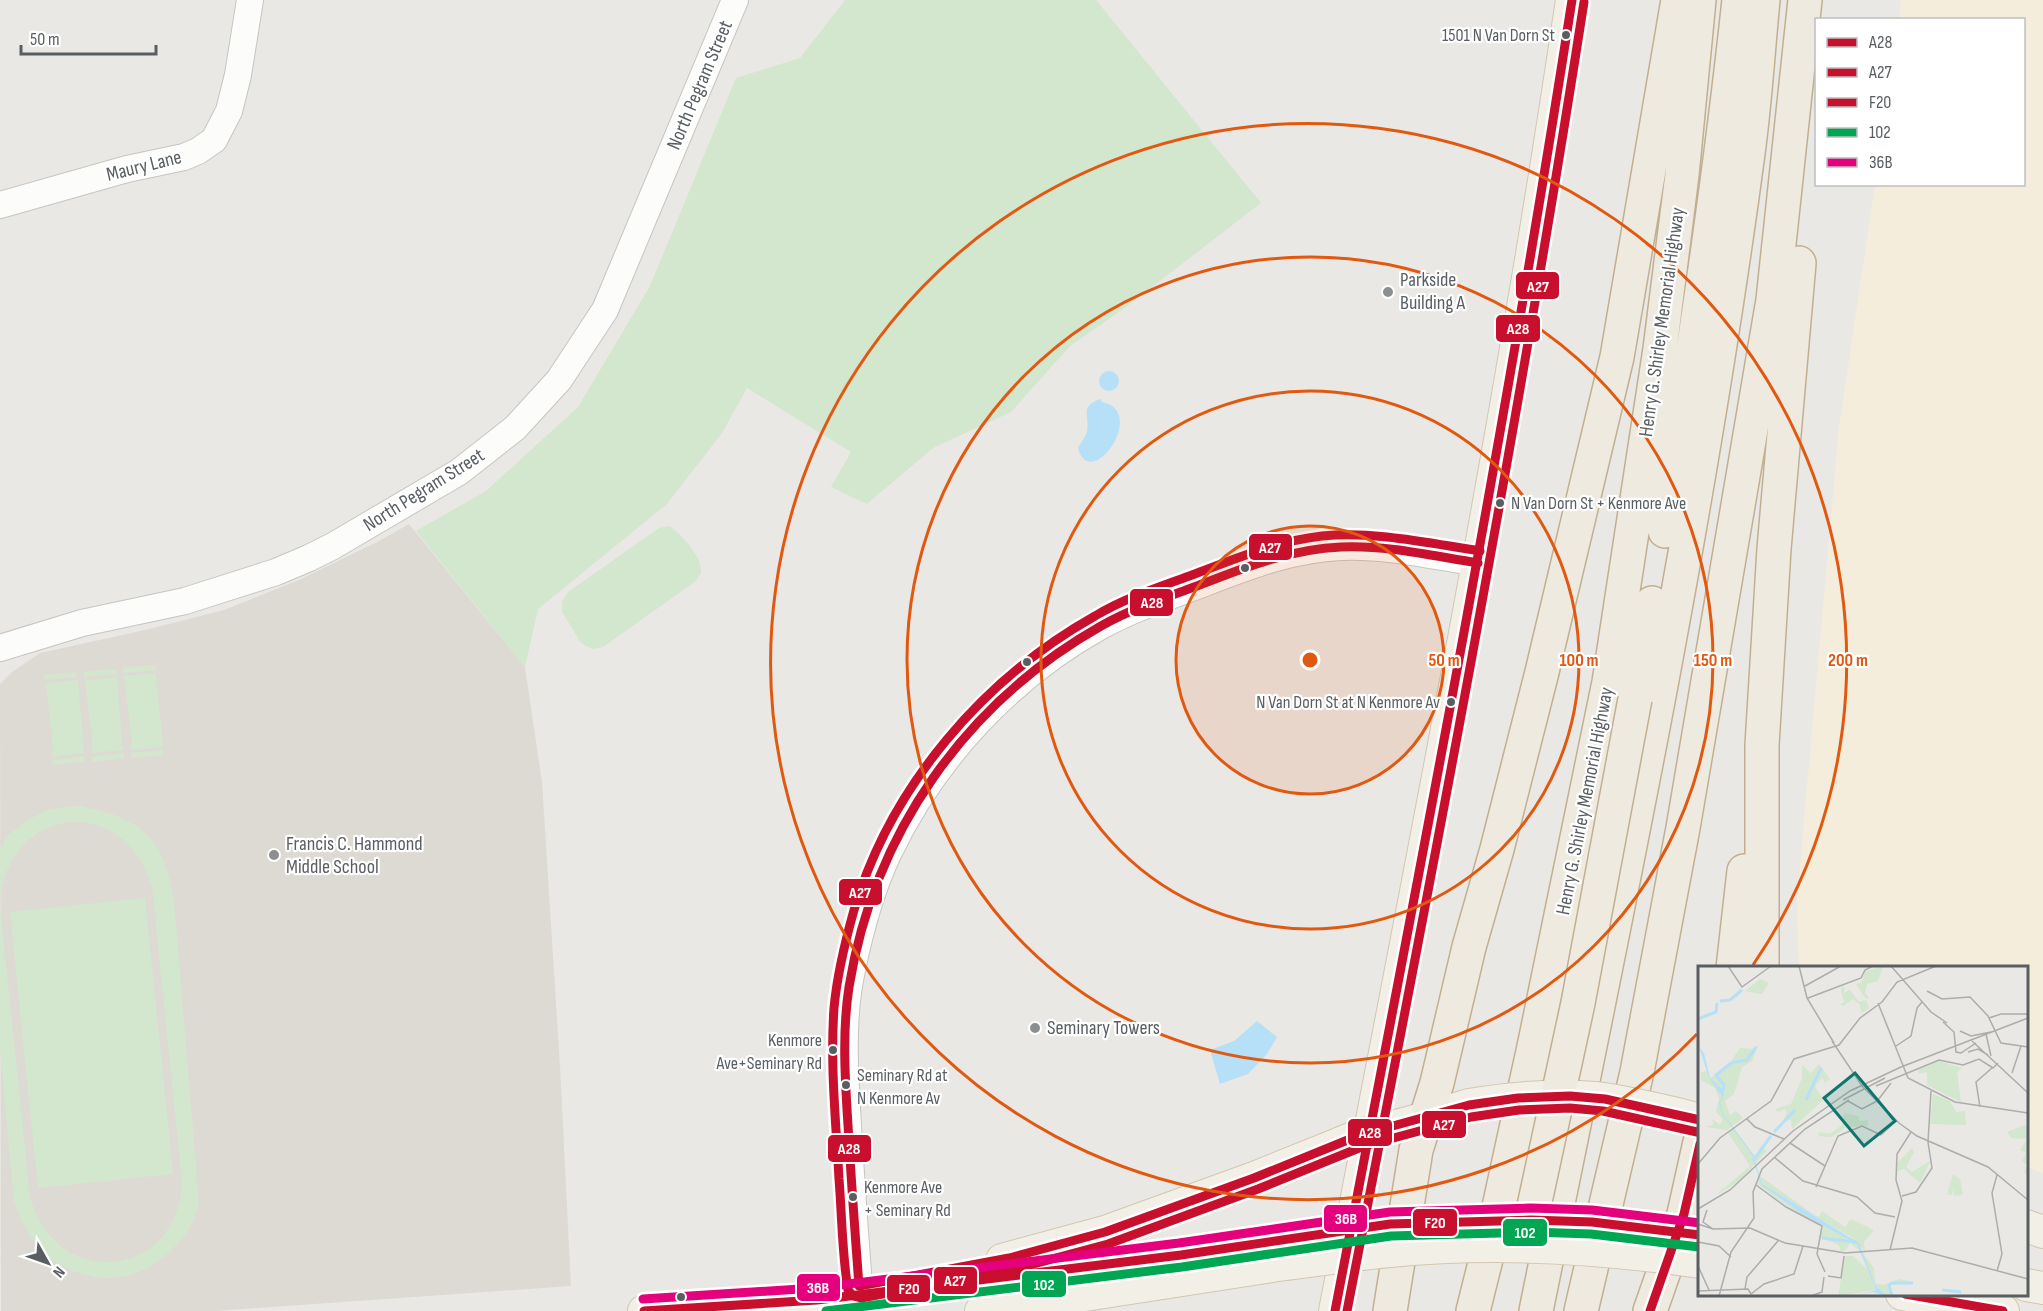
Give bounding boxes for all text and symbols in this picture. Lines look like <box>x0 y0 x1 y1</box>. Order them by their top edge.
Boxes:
street label: North Pegram Street <box>662 17 738 153</box>
scale bar <box>21 18 156 56</box>
legend <box>1815 18 2025 186</box>
place label: 1501 N Van Dorn St <box>1442 25 1556 46</box>
text: 50 m <box>30 29 60 50</box>
marker: 1501 N Van Dorn St <box>1560 29 1572 41</box>
text: A28 <box>1868 32 1892 53</box>
text: A27 <box>1868 62 1892 83</box>
text: F20 <box>1869 92 1891 113</box>
text: 102 <box>1869 122 1891 143</box>
street label: Maury Lane <box>104 145 184 187</box>
text: 36B <box>1869 152 1892 173</box>
street label: Henry G. Shirley Memorial Highway <box>1634 205 1690 438</box>
place label: Parkside Building A <box>1400 268 1465 315</box>
line badge: A27 <box>1515 271 1560 300</box>
text: A27 <box>1526 278 1549 297</box>
marker: Parkside Building A <box>1381 285 1395 299</box>
line badge: A28 <box>1495 314 1541 343</box>
text: A28 <box>1506 320 1530 339</box>
street label: North Pegram Street <box>359 443 489 537</box>
place label: N Van Dorn St + Kenmore Ave <box>1511 493 1686 514</box>
marker: N Van Dorn St + Kenmore Ave <box>1494 497 1506 509</box>
line badge: A27 <box>1248 533 1293 561</box>
text: A27 <box>1258 539 1281 558</box>
unlabelled marker <box>1239 562 1251 574</box>
line badge: A28 <box>1129 588 1174 617</box>
text: A28 <box>1140 594 1164 613</box>
centre of rings <box>1300 650 1320 670</box>
text: 50 m <box>1428 650 1460 671</box>
text: 100 m <box>1560 650 1599 671</box>
text: 150 m <box>1694 650 1732 671</box>
text: 200 m <box>1828 650 1868 671</box>
unlabelled marker <box>1021 656 1033 668</box>
street label: Henry G. Shirley Memorial Highway <box>1551 685 1619 917</box>
place label: N Van Dorn St at N Kenmore Av <box>1256 692 1440 713</box>
marker: N Van Dorn St at N Kenmore Av <box>1445 696 1457 708</box>
place label: Francis C. Hammond Middle School <box>286 832 423 879</box>
marker: Francis C. Hammond Middle School <box>267 848 281 862</box>
line badge: A27 <box>838 878 883 906</box>
text: A27 <box>848 884 871 903</box>
inset map <box>1698 966 2028 1296</box>
place label: Seminary Towers <box>1047 1016 1160 1040</box>
marker: Seminary Towers <box>1028 1021 1042 1035</box>
place label: Kenmore Ave+Seminary Rd <box>715 1030 822 1074</box>
marker: Kenmore Ave+Seminary Rd <box>827 1044 839 1056</box>
place label: Seminary Rd at N Kenmore Av <box>857 1065 948 1109</box>
marker: Seminary Rd at N Kenmore Av <box>840 1079 852 1091</box>
line badge: A27 <box>1421 1110 1467 1139</box>
text: A27 <box>1432 1116 1455 1135</box>
line badge: A28 <box>1347 1118 1393 1147</box>
text: A28 <box>1358 1124 1382 1143</box>
line badge: A28 <box>827 1134 872 1163</box>
text: A28 <box>837 1140 861 1159</box>
place label: Kenmore Ave + Seminary Rd <box>864 1177 951 1221</box>
marker: Kenmore Ave + Seminary Rd <box>847 1191 859 1203</box>
line badge: 36B <box>1323 1204 1368 1233</box>
line badge: F20 <box>1412 1208 1458 1237</box>
text: 36B <box>1335 1210 1358 1229</box>
text: F20 <box>1424 1214 1446 1233</box>
line badge: 102 <box>1502 1218 1548 1247</box>
text: 102 <box>1515 1224 1535 1243</box>
north arrow <box>18 1233 78 1293</box>
text: N <box>48 1262 68 1281</box>
line badge: A27 <box>933 1266 978 1295</box>
line badge: 102 <box>1021 1270 1067 1298</box>
text: A27 <box>943 1272 966 1291</box>
line badge: 36B <box>796 1273 841 1302</box>
line badge: F20 <box>886 1274 931 1303</box>
text: 102 <box>1034 1276 1054 1295</box>
text: 36B <box>807 1279 830 1298</box>
text: F20 <box>898 1280 920 1299</box>
unlabelled marker <box>675 1291 687 1303</box>

